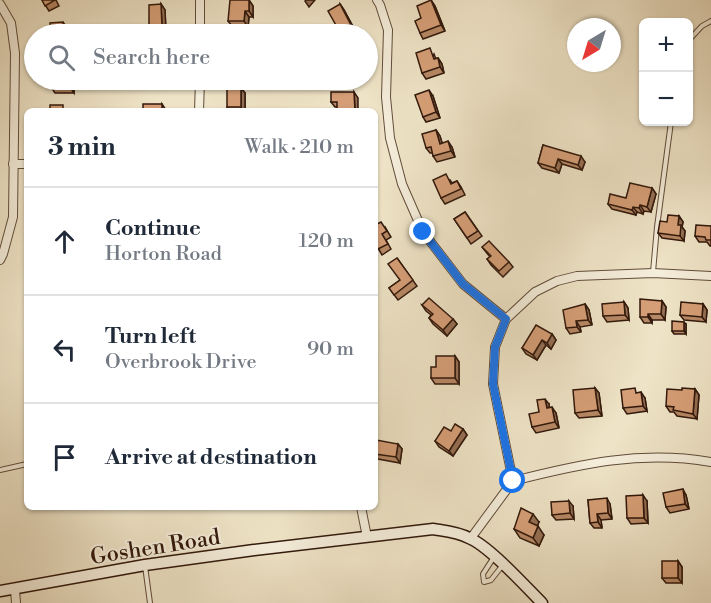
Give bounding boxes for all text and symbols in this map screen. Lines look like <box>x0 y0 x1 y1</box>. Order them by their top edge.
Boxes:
north arrow <box>567 18 621 72</box>
map controls <box>639 18 693 126</box>
button: + <box>639 18 693 72</box>
search box <box>24 24 378 90</box>
icon: search <box>45 41 78 74</box>
text: Search here <box>93 44 210 71</box>
button: − <box>639 72 693 126</box>
text: 3 min <box>48 131 116 163</box>
text: Walk · 210 m <box>245 135 354 160</box>
text: Continue <box>105 215 201 242</box>
route end <box>409 218 435 244</box>
icon: ahead <box>48 225 81 258</box>
text: 120 m <box>299 229 354 254</box>
text: Horton Road <box>105 242 222 267</box>
text: Turn left <box>105 323 196 350</box>
icon: left <box>48 333 81 366</box>
text: 90 m <box>307 337 354 362</box>
text: Overbrook Drive <box>105 350 257 375</box>
icon: arrive <box>48 441 81 474</box>
text: Arrive at destination <box>105 444 317 471</box>
route start <box>499 467 525 493</box>
street label: Goshen Road <box>88 524 223 571</box>

